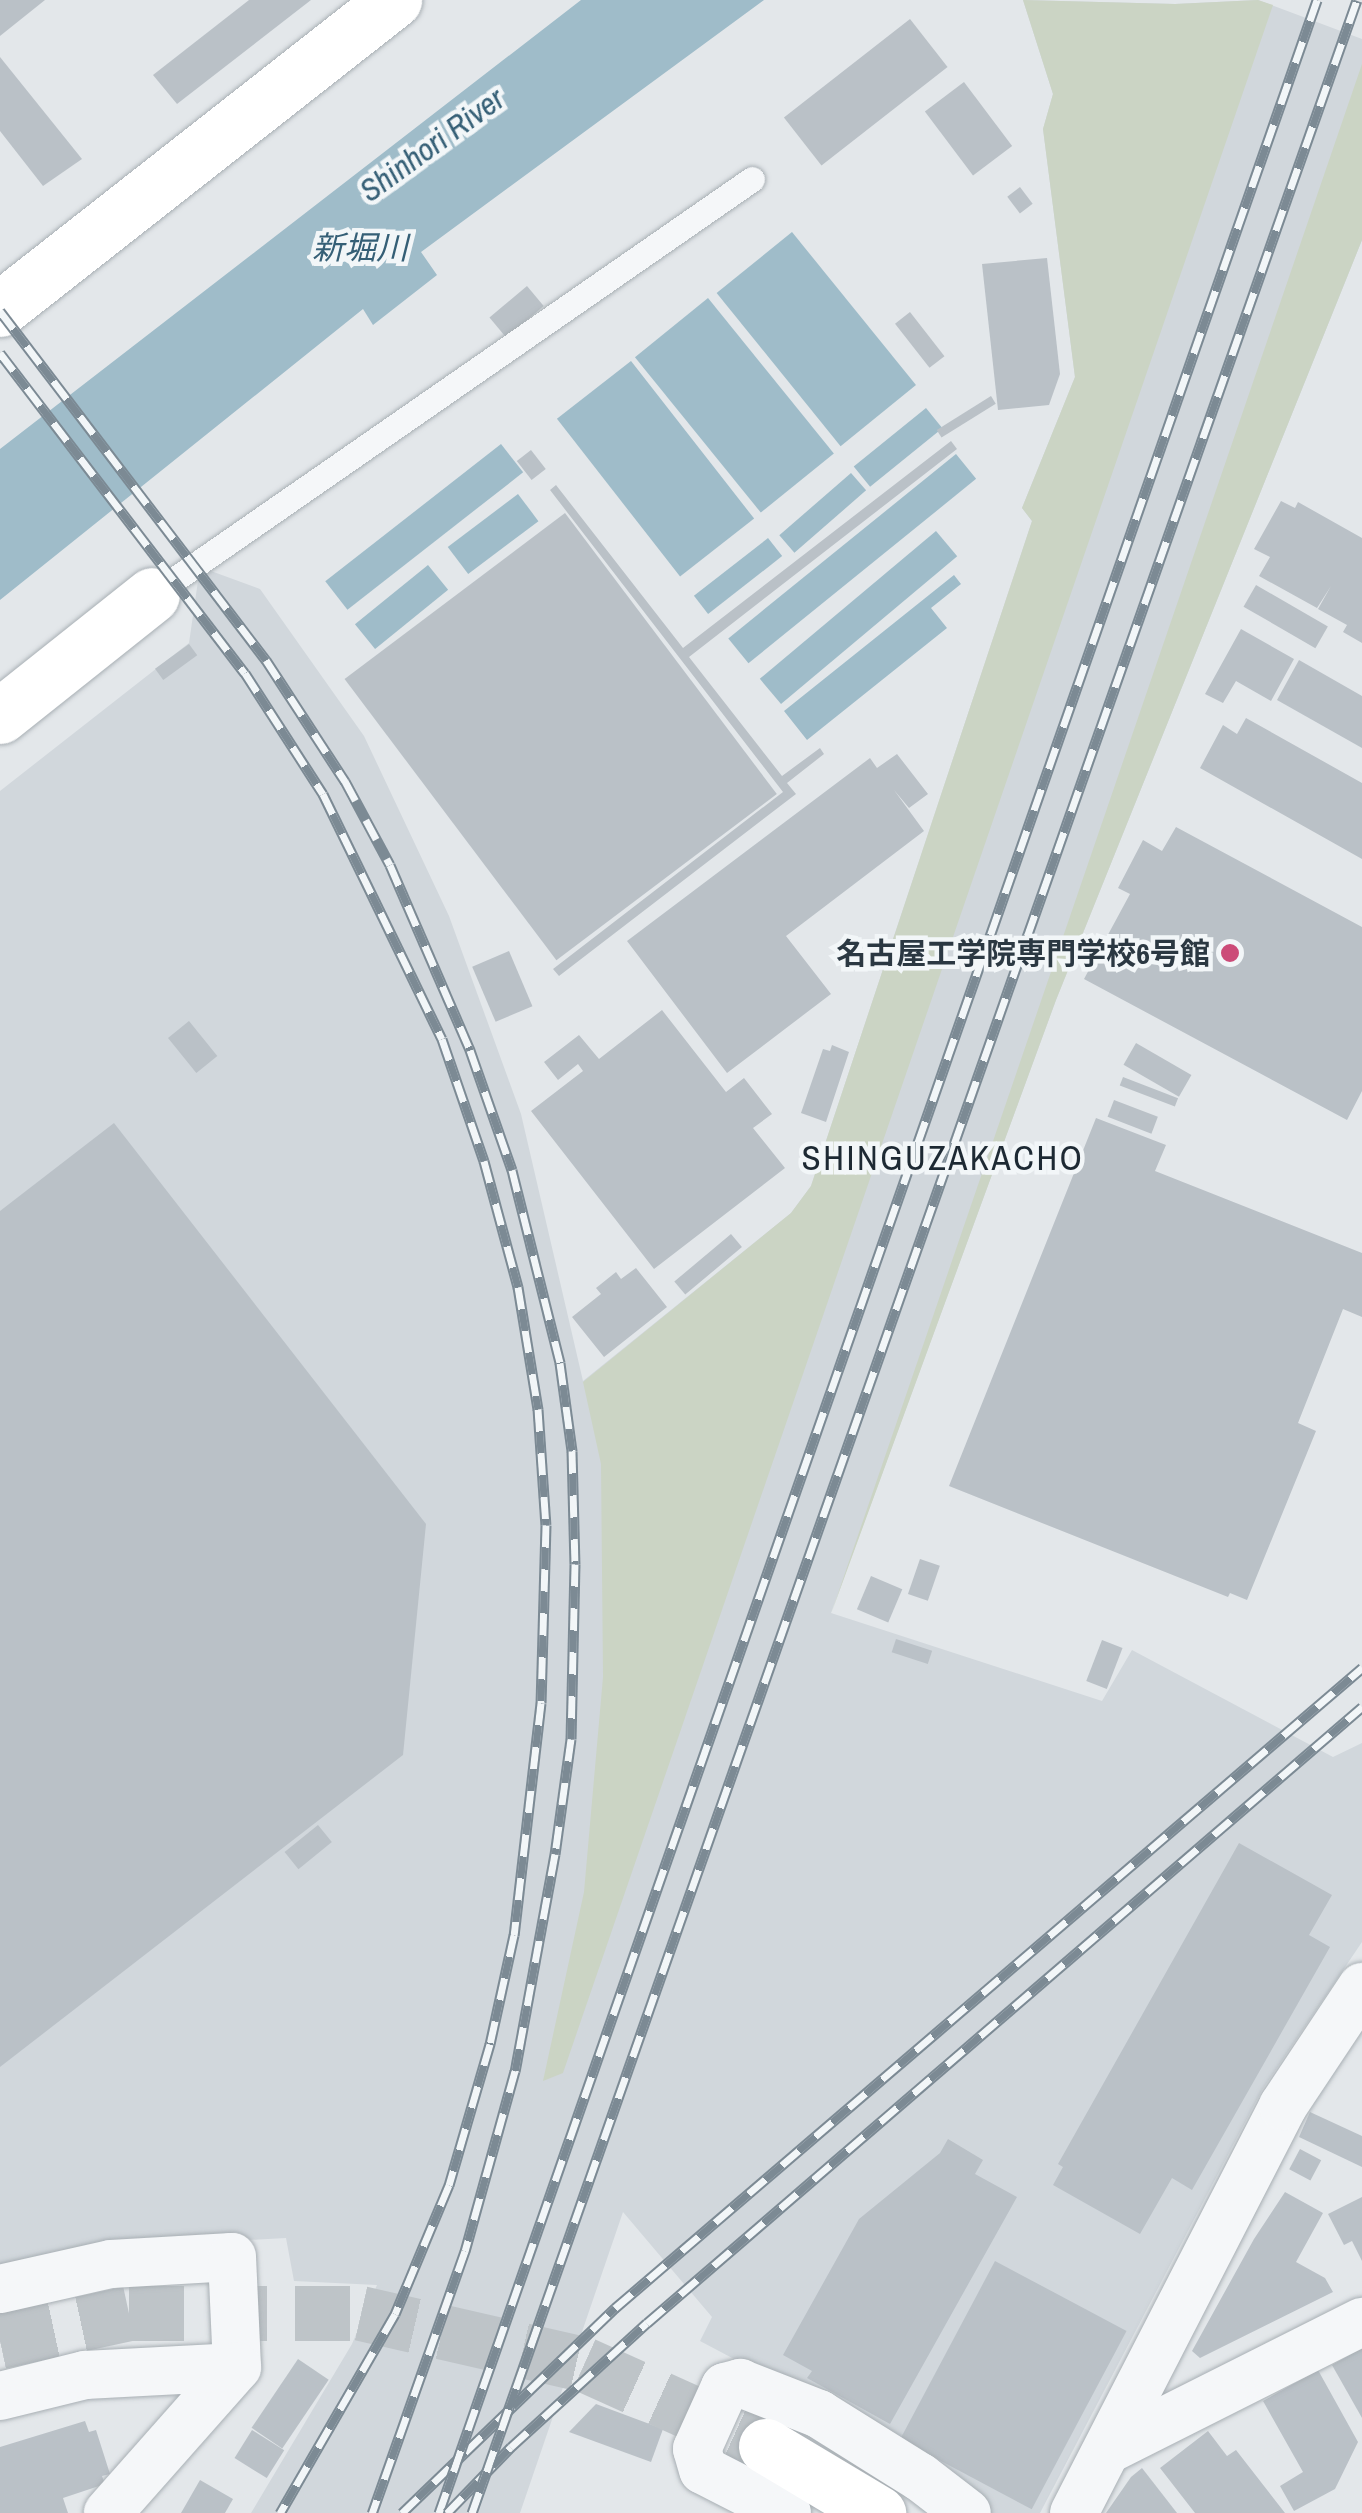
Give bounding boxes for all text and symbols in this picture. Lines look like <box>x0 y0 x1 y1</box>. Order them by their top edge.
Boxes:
water label: Shinhori River <box>352 80 512 210</box>
water label: 新堀川 <box>312 229 408 267</box>
place label: 名古屋工学院専門学校6号館 <box>836 935 1210 971</box>
marker: 名古屋工学院専門学校6号館 <box>1219 942 1241 964</box>
district label: SHINGUZAKACHO <box>802 1137 1084 1179</box>

